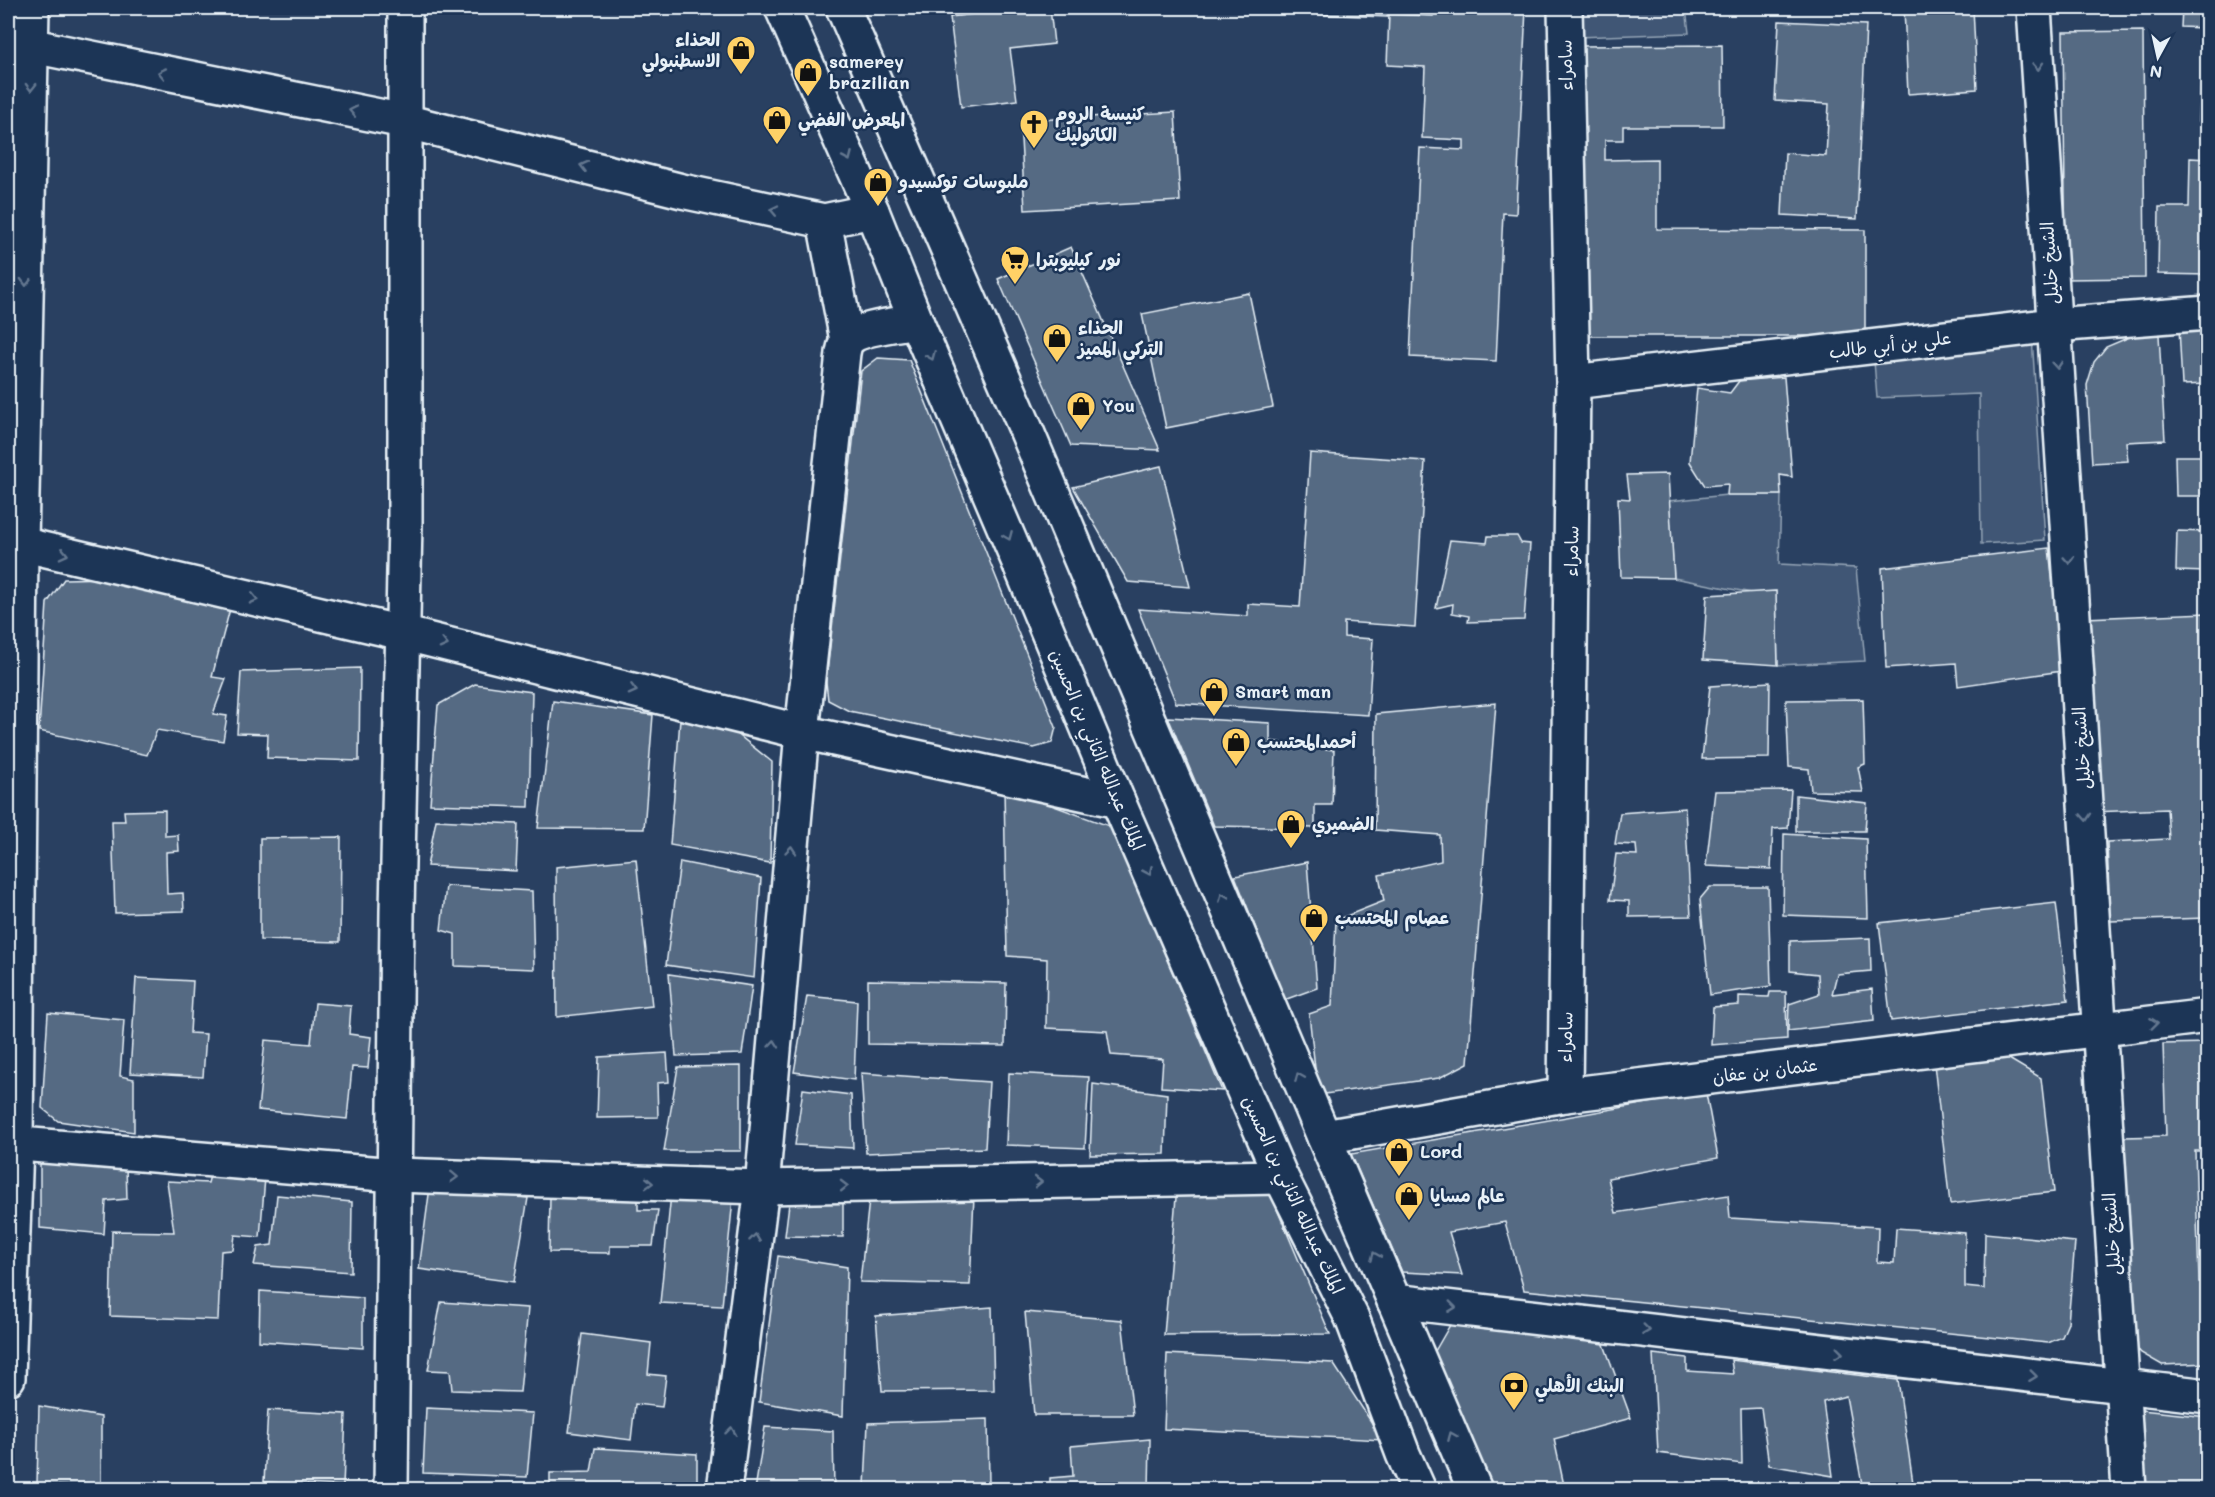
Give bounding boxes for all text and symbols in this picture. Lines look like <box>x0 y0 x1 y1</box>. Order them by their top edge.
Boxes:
place label: الحذاء الاسطنبولي <box>642 27 720 77</box>
north arrow <box>2128 27 2188 87</box>
shop icon: الحذاء الاسطنبولي <box>725 34 757 76</box>
street label: سامراء <box>1553 39 1577 91</box>
place label: samerey brazilian <box>829 49 909 94</box>
shop icon: samerey brazilian <box>792 56 824 98</box>
one-way arrow <box>2031 61 2044 70</box>
text: N <box>2148 61 2163 84</box>
one-way arrow <box>157 67 167 80</box>
one-way arrow <box>25 82 37 91</box>
place label: كنيسة الروم الكاثوليك <box>1055 101 1145 147</box>
shop icon: المعرض الفضي <box>761 104 793 146</box>
one-way arrow <box>349 105 359 118</box>
place label: المعرض الفضي <box>798 107 905 136</box>
church icon: كنيسة الروم الكاثوليك <box>1018 108 1050 150</box>
one-way arrow <box>841 151 853 162</box>
one-way arrow <box>579 161 589 174</box>
shop icon: ملبوسات توكسيدو <box>862 166 894 208</box>
place label: ملبوسات توكسيدو <box>897 169 1029 194</box>
one-way arrow <box>769 205 779 218</box>
street label: الشيخ خليل <box>2034 221 2065 305</box>
supermarket icon: نور كيليوبترا <box>999 244 1031 286</box>
place label: نور كيليوبترا <box>1036 247 1121 272</box>
one-way arrow <box>20 277 33 286</box>
place label: الحذاء التركي المميز <box>1076 315 1163 365</box>
shop icon: الحذاء التركي المميز <box>1041 322 1073 364</box>
street label: علي بن أبي طالب <box>1827 325 1953 368</box>
one-way arrow <box>924 350 936 361</box>
one-way arrow <box>2050 361 2063 370</box>
shop icon: You <box>1065 390 1097 432</box>
place label: You <box>1102 393 1135 417</box>
street label: سامراء <box>1559 525 1583 577</box>
one-way arrow <box>1001 529 1013 540</box>
one-way arrow <box>59 547 69 560</box>
one-way arrow <box>2063 555 2076 564</box>
one-way arrow <box>249 591 259 604</box>
one-way arrow <box>439 636 449 649</box>
street label: الملك عبدالله الثاني بن الحسين <box>1040 645 1151 856</box>
shop icon: Smart man <box>1198 676 1230 718</box>
place label: Smart man <box>1235 679 1331 703</box>
one-way arrow <box>628 683 638 696</box>
street label: الشيخ خليل <box>2066 706 2097 790</box>
shop icon: أحمدالمحتسب <box>1220 726 1252 768</box>
place label: أحمدالمحتسب <box>1257 729 1356 753</box>
shop icon: الضميري <box>1275 808 1307 850</box>
place label: الضميري <box>1312 811 1374 838</box>
one-way arrow <box>2079 813 2092 822</box>
one-way arrow <box>784 845 797 854</box>
one-way arrow <box>1141 864 1153 875</box>
one-way arrow <box>1218 893 1230 904</box>
shop icon: عصام المحتسب <box>1298 902 1330 944</box>
place label: عصام المحتسب <box>1335 905 1450 932</box>
street label: سامراء <box>1553 1011 1577 1063</box>
one-way arrow <box>2149 1017 2158 1030</box>
one-way arrow <box>767 1039 780 1049</box>
street label: عثمان بن عفان <box>1711 1052 1819 1088</box>
one-way arrow <box>1294 1072 1306 1083</box>
street label: الملك عبدالله الثاني بن الحسين <box>1233 1092 1350 1300</box>
shop icon: Lord <box>1383 1136 1415 1178</box>
place label: Lord <box>1420 1139 1462 1163</box>
one-way arrow <box>449 1170 458 1183</box>
one-way arrow <box>1034 1176 1043 1188</box>
one-way arrow <box>644 1177 653 1189</box>
one-way arrow <box>839 1180 848 1192</box>
shop icon: عالم مسايا <box>1393 1180 1425 1222</box>
place label: عالم مسايا <box>1430 1183 1505 1210</box>
street label: الشيخ خليل <box>2096 1192 2127 1276</box>
one-way arrow <box>749 1233 761 1243</box>
one-way arrow <box>1370 1252 1382 1263</box>
one-way arrow <box>1448 1301 1457 1313</box>
one-way arrow <box>1641 1324 1650 1336</box>
one-way arrow <box>1835 1347 1844 1359</box>
bank icon: البنك الأهلي <box>1498 1370 1530 1412</box>
one-way arrow <box>2028 1370 2038 1382</box>
place label: البنك الأهلي <box>1535 1373 1624 1402</box>
one-way arrow <box>724 1427 737 1436</box>
one-way arrow <box>1447 1431 1459 1442</box>

